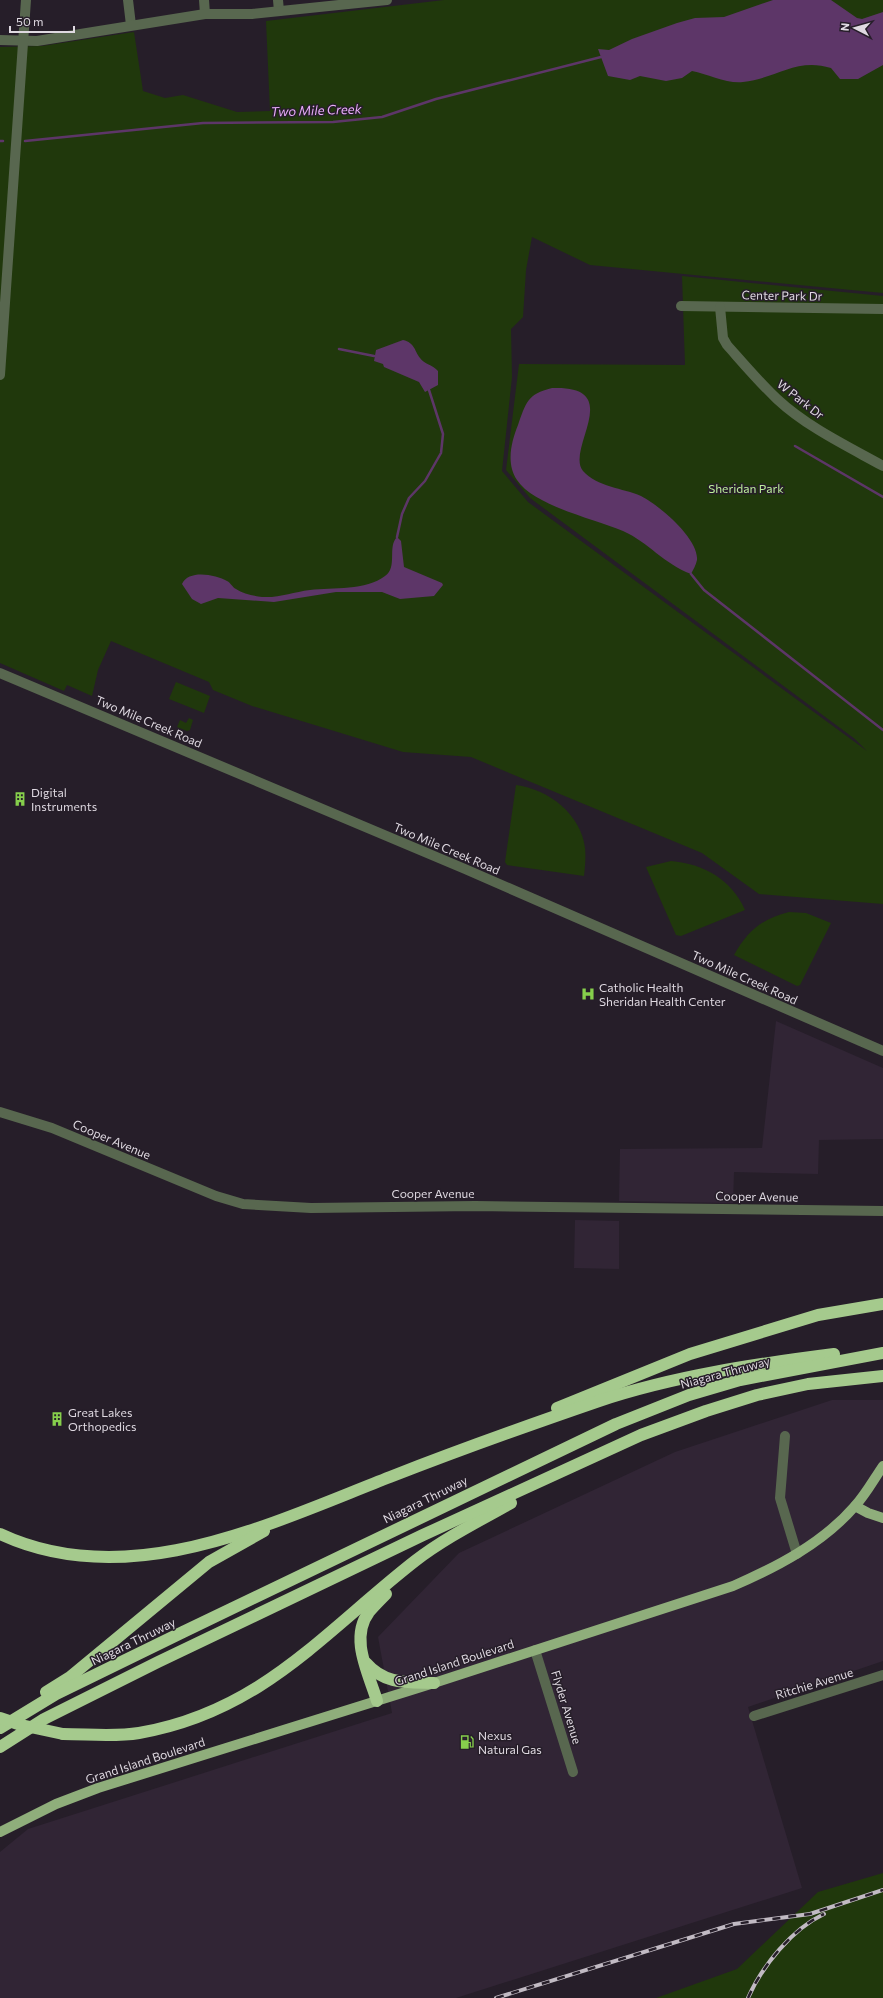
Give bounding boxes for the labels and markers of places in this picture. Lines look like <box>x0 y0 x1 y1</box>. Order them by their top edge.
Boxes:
place label: Digital Instruments <box>31 785 97 813</box>
building icon: Digital Instruments <box>12 791 28 807</box>
place label: Catholic Health Sheridan Health Center <box>599 980 726 1008</box>
hospital icon: Catholic Health Sheridan Health Center <box>580 986 596 1002</box>
place label: Great Lakes Orthopedics <box>68 1405 136 1433</box>
building icon: Great Lakes Orthopedics <box>49 1411 65 1427</box>
place label: Nexus Natural Gas <box>478 1728 542 1756</box>
fuel station icon: Nexus Natural Gas <box>459 1734 475 1750</box>

